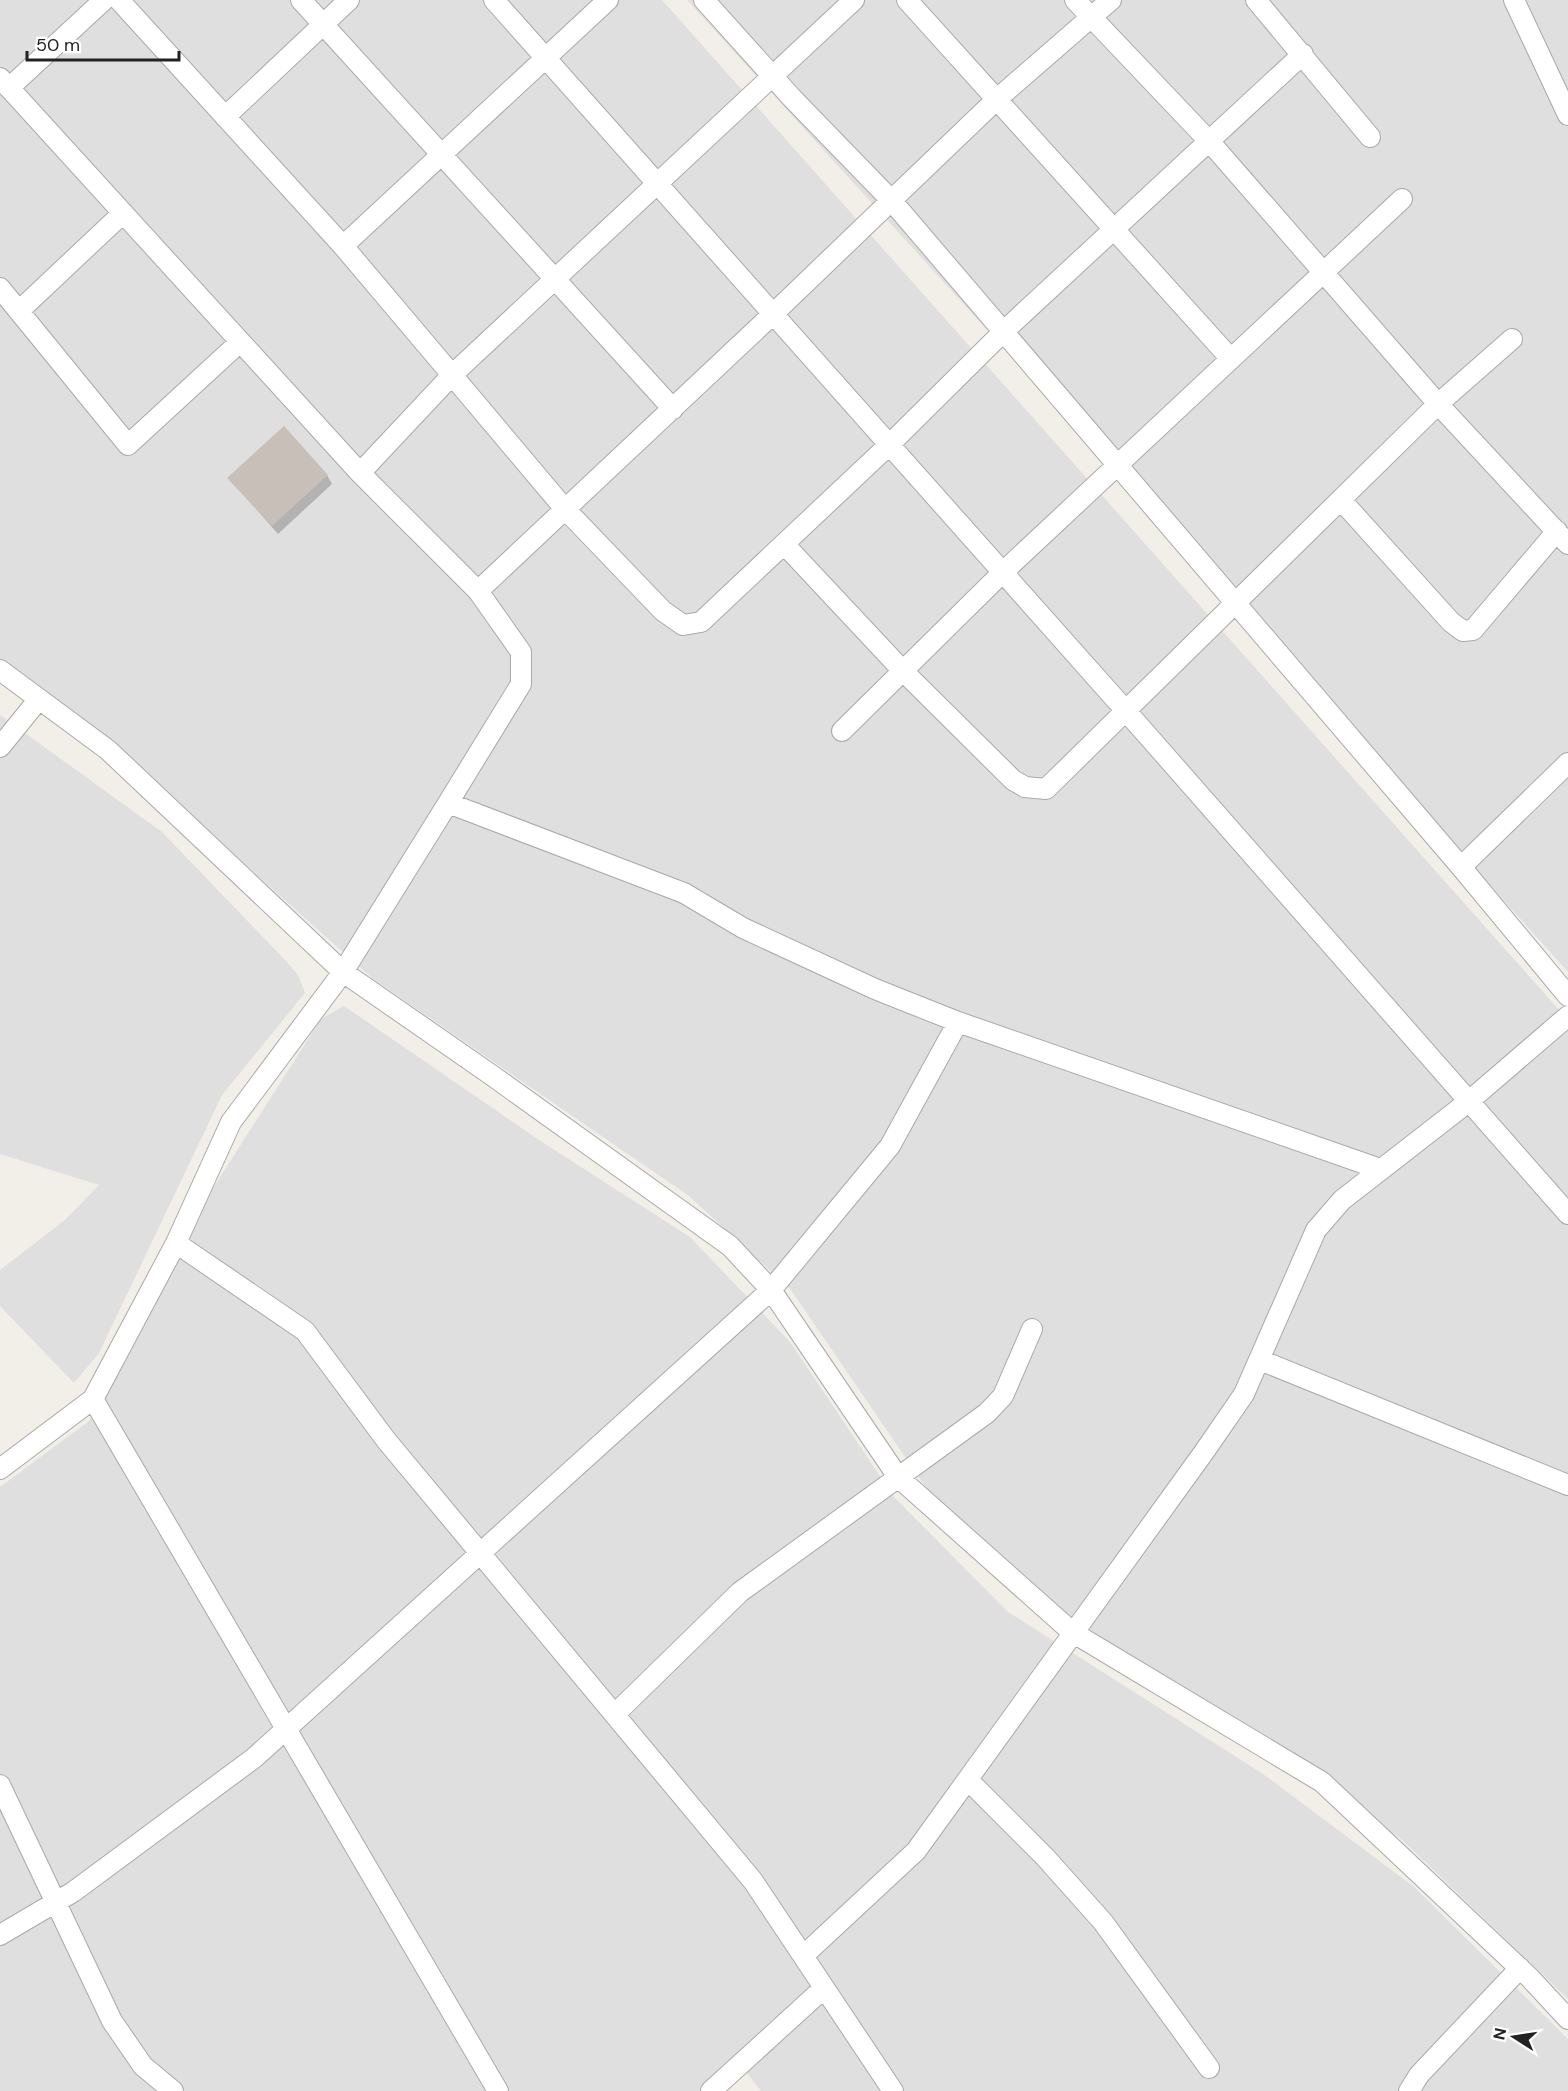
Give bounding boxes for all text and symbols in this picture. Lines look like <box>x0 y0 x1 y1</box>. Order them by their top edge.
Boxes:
scale bar <box>27 24 178 62</box>
text: 50 m <box>36 33 80 57</box>
north arrow <box>1484 2007 1544 2067</box>
text: N <box>1488 2026 1511 2042</box>

